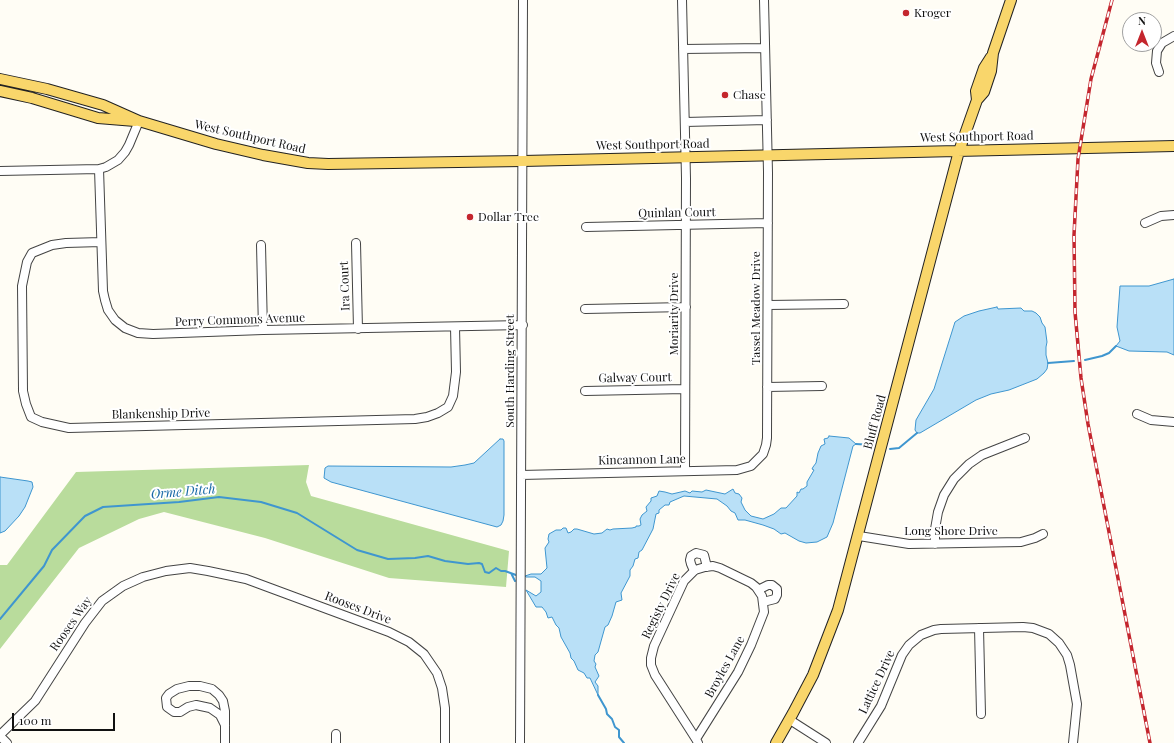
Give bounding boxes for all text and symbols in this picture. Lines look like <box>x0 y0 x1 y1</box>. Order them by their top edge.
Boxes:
place label: Kroger <box>914 6 951 20</box>
marker: Kroger <box>901 8 911 18</box>
north arrow <box>1122 12 1162 52</box>
text: N <box>1138 13 1146 28</box>
place label: Chase <box>733 88 766 102</box>
marker: Chase <box>720 90 730 100</box>
street label: West Southport Road <box>193 117 307 157</box>
street label: West Southport Road <box>920 129 1034 145</box>
street label: West Southport Road <box>596 137 710 153</box>
street label: Quinlan Court <box>638 205 716 221</box>
place label: Dollar Tree <box>478 210 539 224</box>
marker: Dollar Tree <box>465 212 475 222</box>
street label: Tassel Meadow Drive <box>749 251 763 365</box>
street label: Ira Court <box>337 261 353 311</box>
street label: Moriarity Drive <box>667 272 681 356</box>
street label: Perry Commons Avenue <box>175 311 305 329</box>
street label: South Harding Street <box>503 314 517 428</box>
street label: Galway Court <box>598 370 672 386</box>
street label: Bluff Road <box>861 393 889 451</box>
street label: Blankenship Drive <box>112 406 210 422</box>
street label: Kincannon Lane <box>598 452 686 468</box>
water label: Orme Ditch <box>150 481 216 503</box>
street label: Long Shore Drive <box>904 524 998 538</box>
street label: Registy Drive <box>639 571 683 641</box>
street label: Rooses Drive <box>323 589 393 627</box>
street label: Rooses Way <box>47 594 95 654</box>
street label: Broyles Lane <box>702 633 748 701</box>
street label: Lattice Drive <box>856 648 898 716</box>
scale bar <box>14 705 117 731</box>
text: 100 m <box>19 712 51 728</box>

